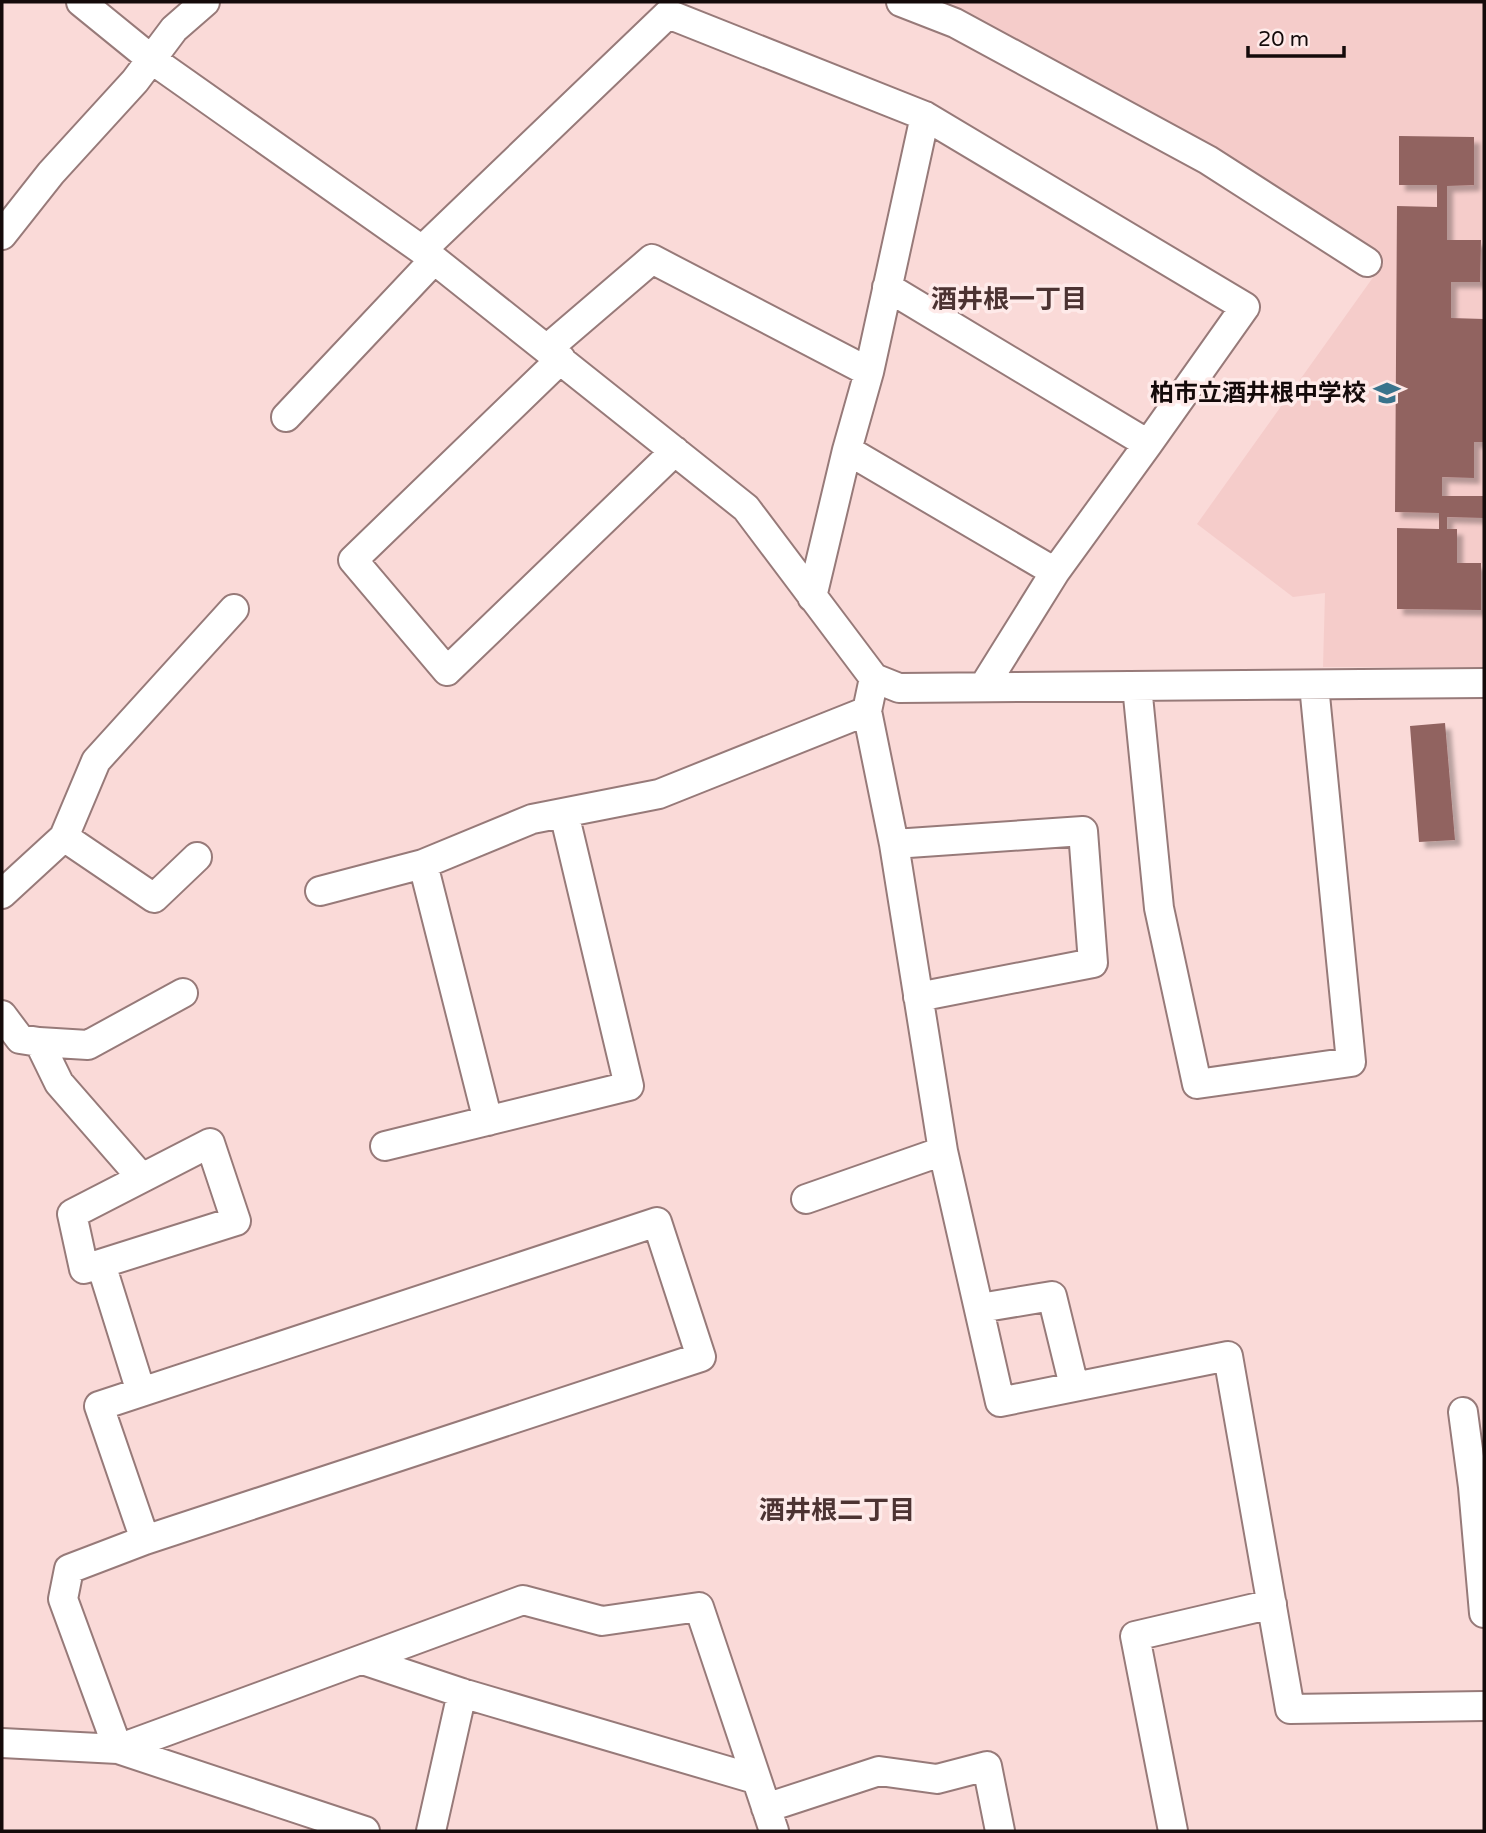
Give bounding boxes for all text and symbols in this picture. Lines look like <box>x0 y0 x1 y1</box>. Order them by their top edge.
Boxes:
scale bar <box>1248 14 1344 58</box>
text: 20 m <box>1258 27 1309 52</box>
district label: 酒井根一丁目 <box>931 284 1087 315</box>
school or university icon: 柏市立酒井根中学校 <box>1372 378 1402 408</box>
place label: 柏市立酒井根中学校 <box>1150 379 1366 408</box>
district label: 酒井根二丁目 <box>759 1495 915 1526</box>

